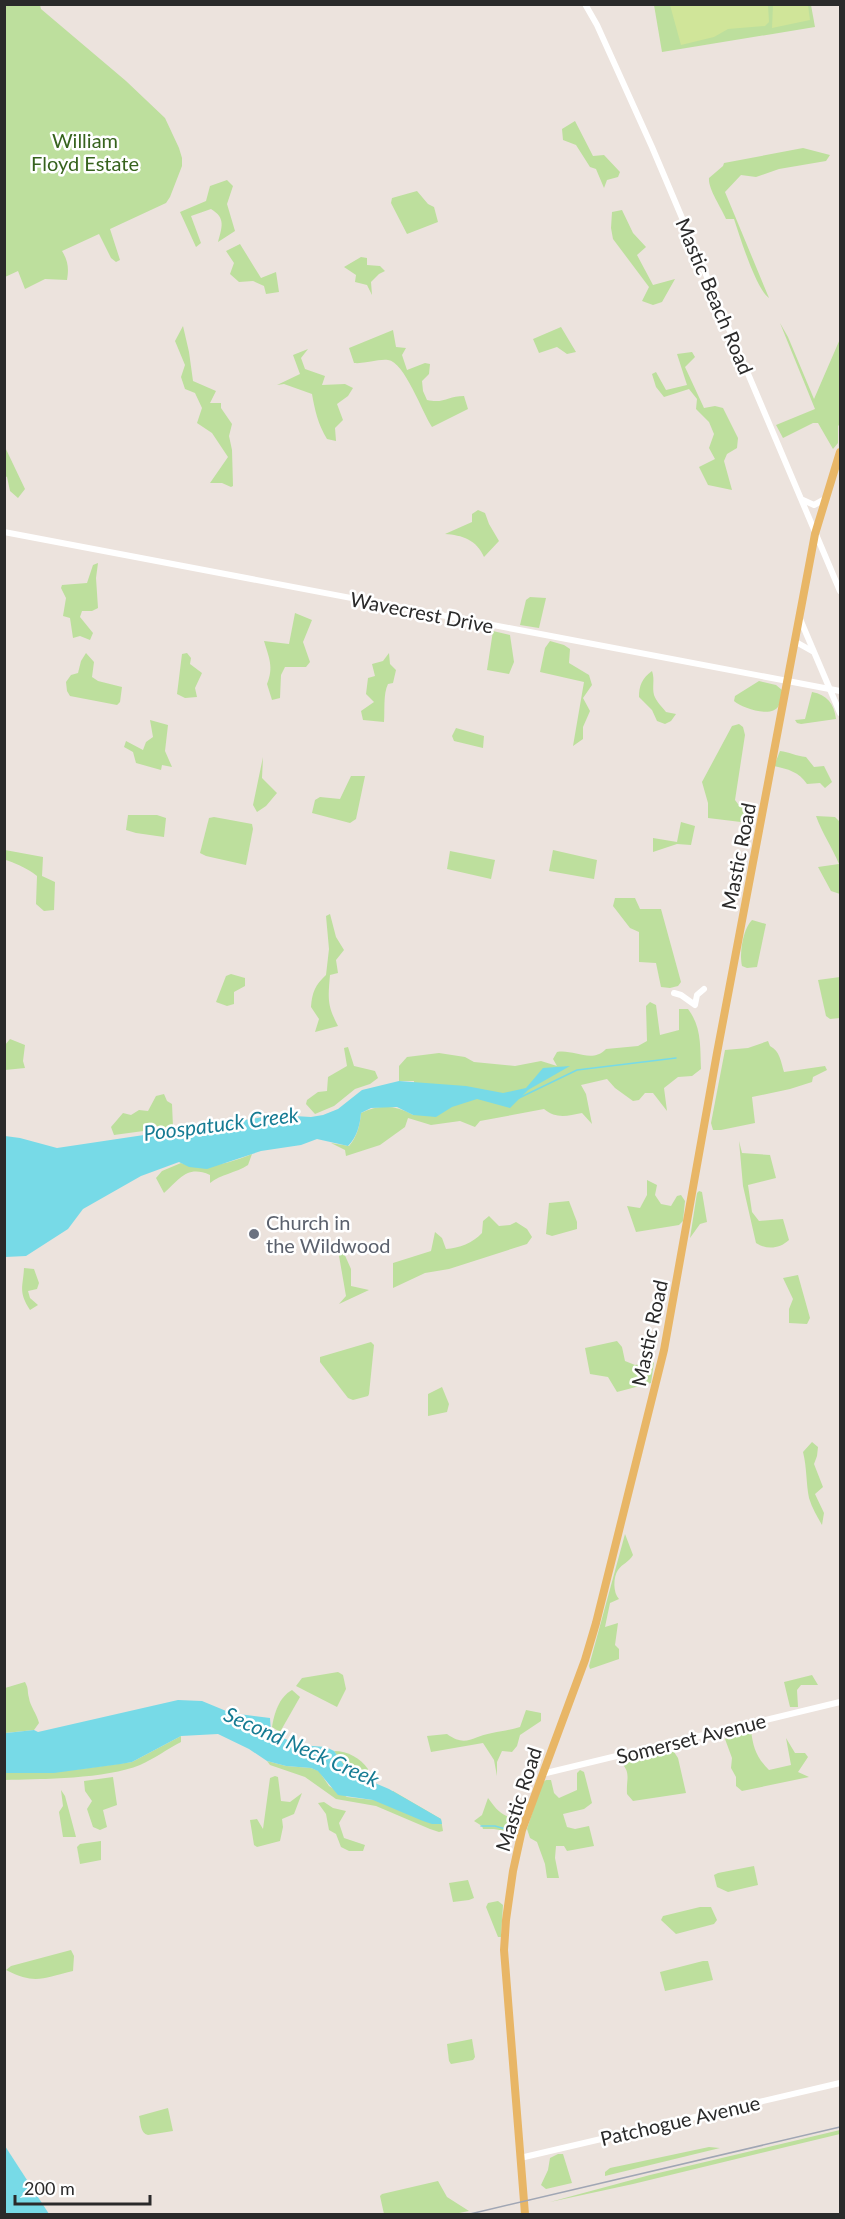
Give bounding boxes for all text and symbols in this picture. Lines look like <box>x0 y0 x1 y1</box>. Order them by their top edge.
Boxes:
park label: William Floyd Estate <box>31 128 139 175</box>
street label: Mastic Beach Road <box>671 214 759 378</box>
street label: Wavecrest Drive <box>348 586 496 638</box>
street label: Mastic Road <box>716 801 760 911</box>
water label: Poospatuck Creek <box>142 1101 301 1145</box>
place label: Church in the Wildwood <box>266 1210 391 1257</box>
marker: Church in the Wildwood <box>247 1227 261 1241</box>
street label: Mastic Road <box>626 1278 672 1388</box>
water label: Second Neck Creek <box>221 1701 384 1792</box>
street label: Somerset Avenue <box>614 1708 768 1768</box>
street label: Mastic Road <box>490 1744 546 1854</box>
street label: Patchogue Avenue <box>598 2090 762 2150</box>
scale bar <box>15 2168 150 2206</box>
text: 200 m <box>24 2177 75 2199</box>

